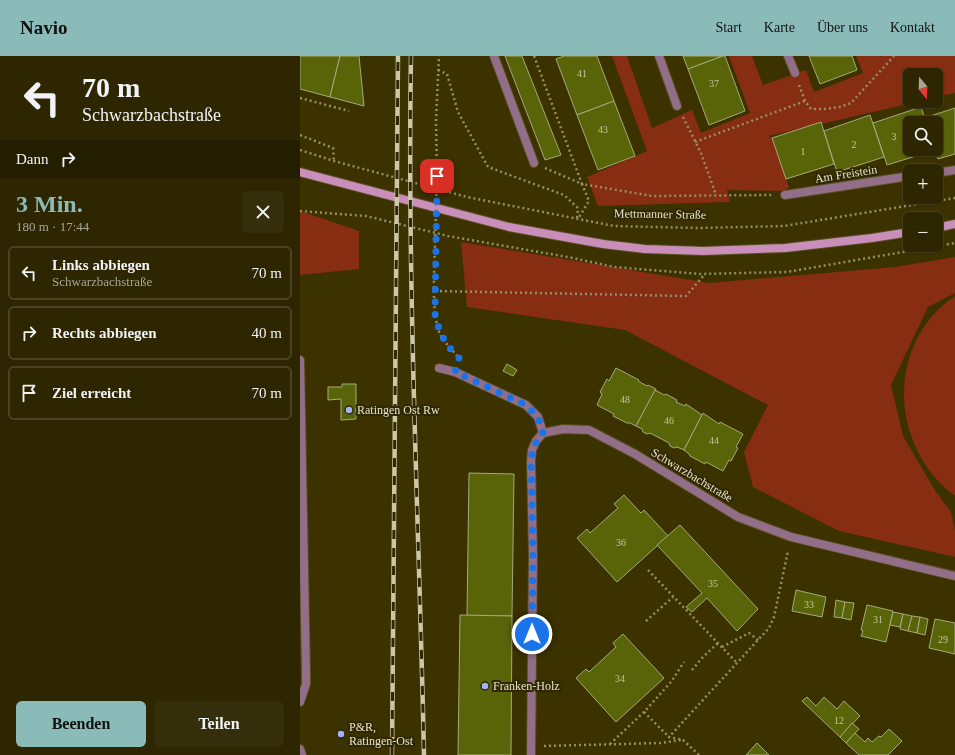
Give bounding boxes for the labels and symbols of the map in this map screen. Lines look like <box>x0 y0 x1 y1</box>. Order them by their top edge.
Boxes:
house number: 41 <box>577 68 587 79</box>
north arrow <box>903 68 943 108</box>
house number: 37 <box>709 78 719 89</box>
house number: 43 <box>598 124 608 135</box>
house number: 3 <box>892 131 897 142</box>
house number: 2 <box>852 139 857 150</box>
house number: 1 <box>801 146 806 157</box>
pin <box>420 159 454 193</box>
street label: Am Freistein <box>814 162 878 186</box>
street label: Mettmanner Straße <box>614 206 706 222</box>
house number: 48 <box>620 394 630 405</box>
place label: Ratingen Ost Rw <box>357 403 440 417</box>
marker: Ratingen Ost Rw <box>344 405 354 415</box>
house number: 46 <box>664 415 674 426</box>
house number: 44 <box>709 435 719 446</box>
street label: Schwarzbachstraße <box>649 445 735 505</box>
house number: 36 <box>616 537 626 548</box>
house number: 35 <box>708 578 718 589</box>
house number: 33 <box>804 599 814 610</box>
position arrow <box>511 613 553 655</box>
house number: 31 <box>873 614 883 625</box>
house number: 29 <box>938 634 948 645</box>
house number: 34 <box>615 673 625 684</box>
place label: Franken-Holz <box>493 679 560 693</box>
marker: Franken-Holz <box>480 681 490 691</box>
house number: 12 <box>834 715 844 726</box>
place label: P&R, Ratingen-Ost <box>349 720 414 748</box>
marker: P&R, Ratingen-Ost <box>336 729 346 739</box>

